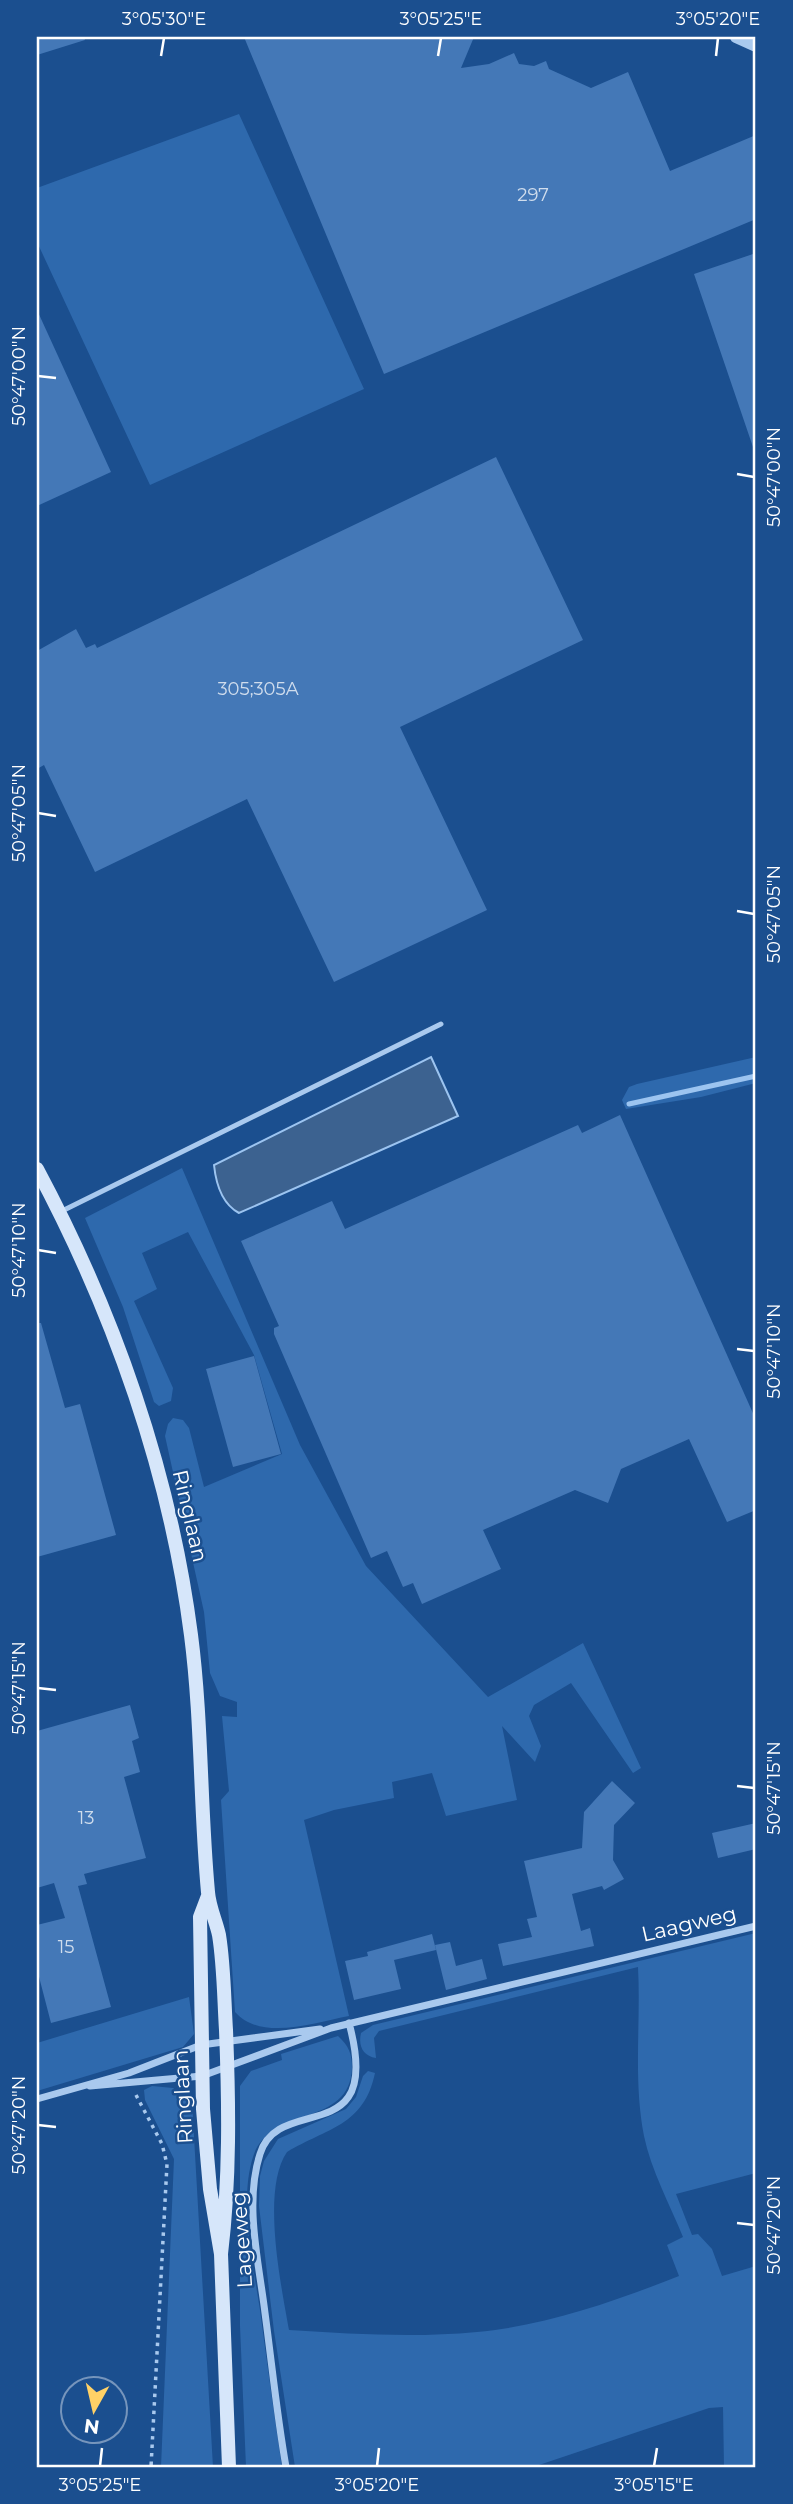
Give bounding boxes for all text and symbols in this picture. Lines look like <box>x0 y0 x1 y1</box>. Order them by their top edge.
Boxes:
text: 3°05'30"E <box>122 8 206 30</box>
text: 3°05'25"E <box>400 8 482 30</box>
text: 3°05'20"E <box>676 8 760 30</box>
house number: 297 <box>517 184 549 206</box>
text: 50°47'00"N <box>8 326 30 426</box>
text: 50°47'00"N <box>763 427 785 527</box>
house number: 305;305A <box>217 678 299 700</box>
text: 50°47'05"N <box>8 764 30 862</box>
text: 50°47'05"N <box>763 865 785 963</box>
text: 50°47'10"N <box>8 1202 30 1298</box>
text: 50°47'10"N <box>763 1303 785 1399</box>
street label: Ringlaan <box>168 1467 213 1565</box>
text: 50°47'15"N <box>8 1641 30 1735</box>
text: 50°47'15"N <box>763 1741 785 1835</box>
house number: 13 <box>78 1807 94 1829</box>
street label: Laagweg <box>639 1900 739 1947</box>
house number: 15 <box>58 1936 74 1958</box>
street label: Ringlaan <box>168 2049 197 2145</box>
text: 50°47'20"N <box>8 2076 30 2174</box>
text: 50°47'20"N <box>763 2176 785 2274</box>
street label: Lageweg <box>226 2191 257 2289</box>
north arrow <box>60 2374 130 2444</box>
text: N <box>82 2414 101 2439</box>
text: 3°05'25"E <box>59 2474 141 2496</box>
text: 3°05'20"E <box>335 2474 419 2496</box>
text: 3°05'15"E <box>614 2474 694 2496</box>

